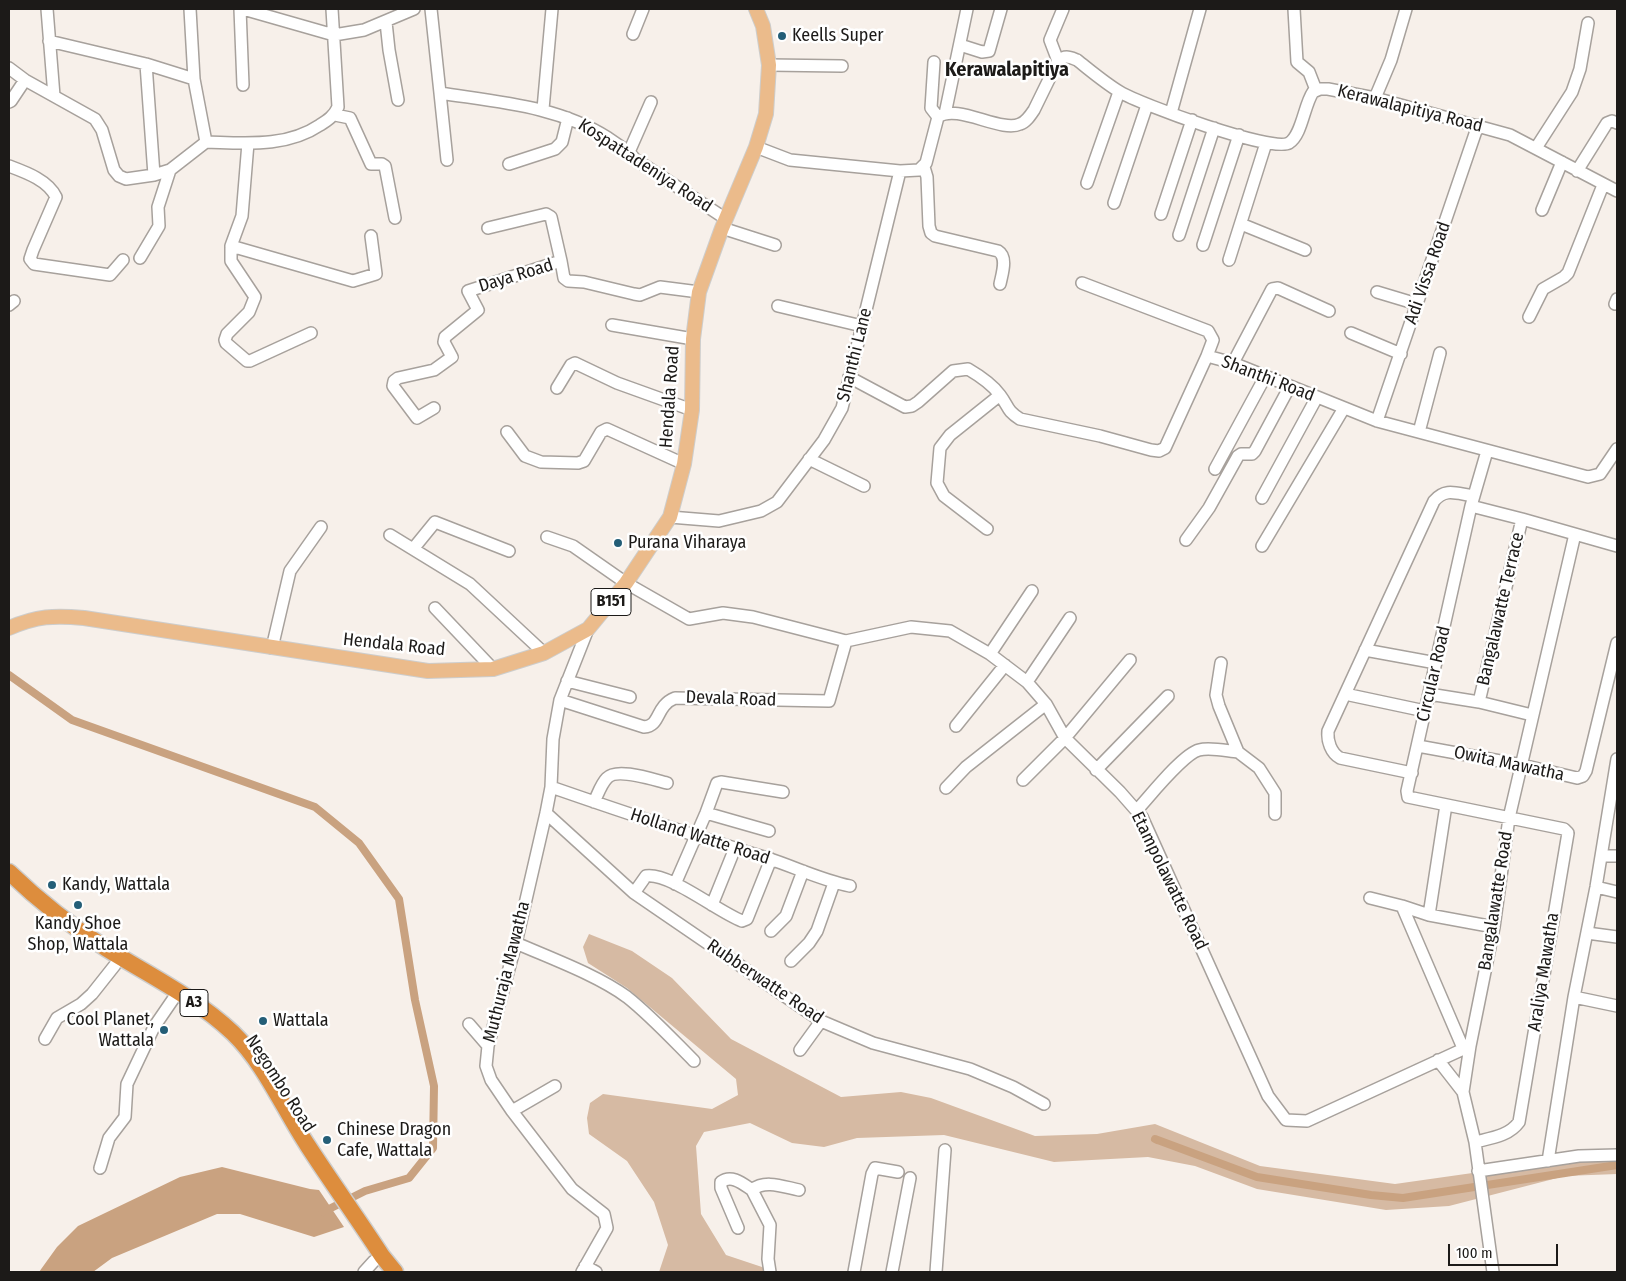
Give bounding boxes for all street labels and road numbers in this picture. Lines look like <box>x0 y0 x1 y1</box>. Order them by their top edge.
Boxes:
street label: Kerawalapitiya Road <box>1335 81 1485 137</box>
street label: Kospattadeniya Road <box>574 115 716 217</box>
street label: Adi Vissa Road <box>1400 219 1456 327</box>
street label: Daya Road <box>476 254 556 298</box>
street label: Shanthi Lane <box>833 306 877 404</box>
street label: Hendala Road <box>656 345 684 449</box>
street label: Shanthi Road <box>1218 351 1318 407</box>
street label: Bangalawatte Terrace <box>1473 530 1529 688</box>
road number: B151 <box>591 588 631 616</box>
street label: Circular Road <box>1412 624 1456 724</box>
street label: Hendala Road <box>342 629 446 661</box>
street label: Devala Road <box>685 687 777 711</box>
street label: Owita Mawatha <box>1452 742 1566 786</box>
street label: Holland Watte Road <box>627 804 773 870</box>
street label: Etampolawatte Road <box>1126 808 1212 954</box>
street label: Bangalawatte Road <box>1474 830 1518 972</box>
street label: Muthuraja Mawatha <box>479 899 535 1045</box>
street label: Araliya Mawatha <box>1524 911 1564 1033</box>
street label: Rubberwatte Road <box>703 935 827 1029</box>
road number: A3 <box>180 990 208 1016</box>
street label: Negombo Road <box>240 1031 320 1137</box>

